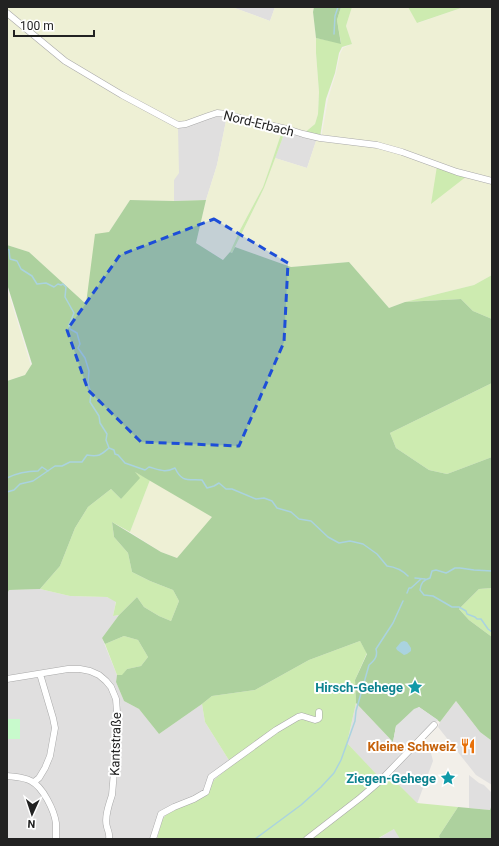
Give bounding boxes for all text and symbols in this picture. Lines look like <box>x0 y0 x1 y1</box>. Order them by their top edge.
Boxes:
scale bar <box>14 12 94 38</box>
text: 100 m <box>20 19 54 33</box>
street label: Nord-Erbach <box>222 107 296 139</box>
place icon: Hirsch-Gehege <box>406 678 424 696</box>
place label: Hirsch-Gehege <box>315 680 403 695</box>
street label: Kantstraße <box>107 712 124 776</box>
restaurant icon: Kleine Schweiz <box>459 737 477 755</box>
place label: Kleine Schweiz <box>368 739 456 754</box>
place icon: Ziegen-Gehege <box>439 769 457 787</box>
place label: Ziegen-Gehege <box>346 771 436 786</box>
north arrow <box>12 794 52 834</box>
text: N <box>27 817 36 830</box>

